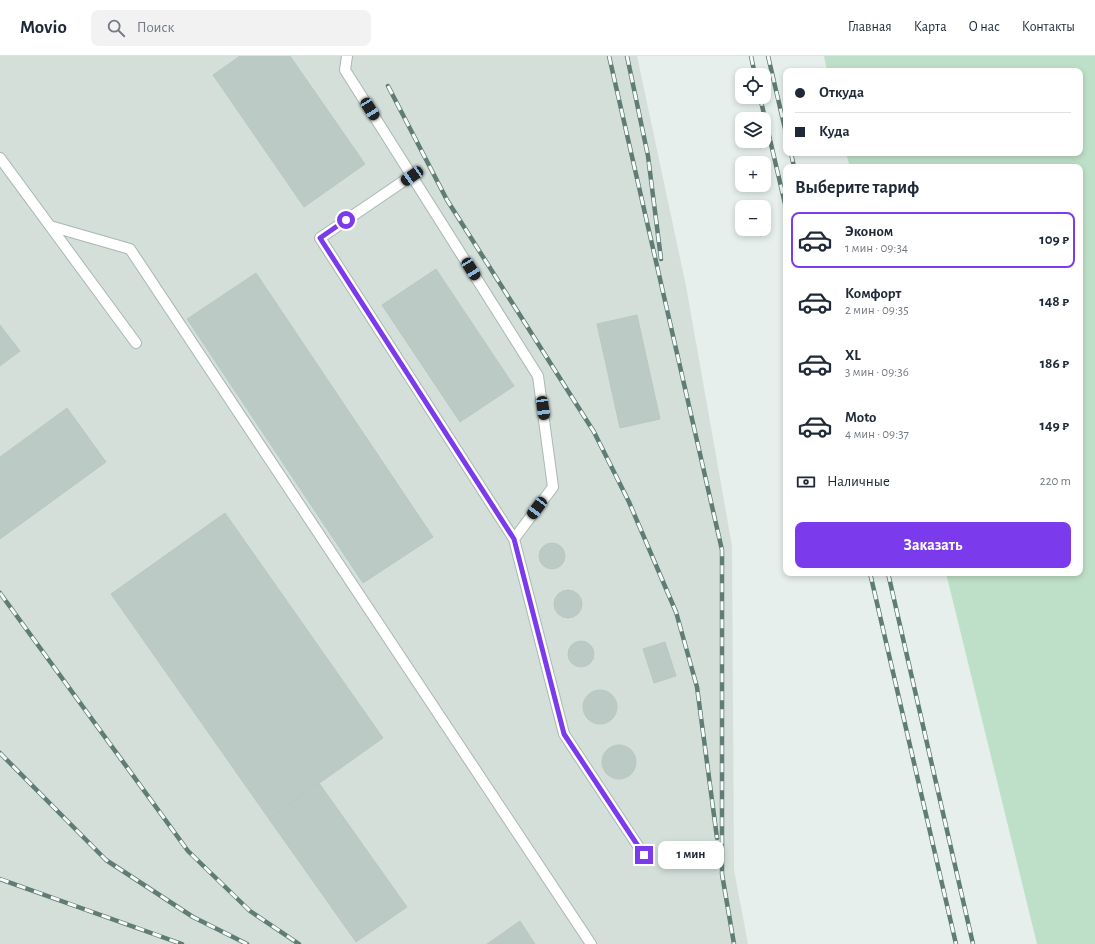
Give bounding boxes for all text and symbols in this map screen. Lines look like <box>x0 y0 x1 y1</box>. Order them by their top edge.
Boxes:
search box <box>91 10 371 46</box>
icon: search <box>105 17 127 39</box>
text: Movio <box>20 18 67 37</box>
text: Поиск <box>137 20 174 35</box>
text: Главная <box>848 20 892 34</box>
text: Карта <box>914 20 947 34</box>
text: О нас <box>969 20 1000 34</box>
text: Контакты <box>1022 20 1075 34</box>
map controls <box>735 68 771 236</box>
button: locate <box>735 68 771 104</box>
text: Откуда <box>819 85 864 100</box>
car <box>359 96 381 122</box>
button: layers <box>735 112 771 148</box>
text: Куда <box>819 124 850 139</box>
button: + <box>735 156 771 192</box>
car <box>399 164 425 188</box>
text: Выберите тариф <box>795 179 919 197</box>
button: − <box>735 200 771 236</box>
route start <box>337 211 355 229</box>
icon: car <box>797 222 833 258</box>
text: Эконом <box>845 224 893 239</box>
text: 109 ₽ <box>1039 232 1069 247</box>
text: 1 мин · 09:34 <box>845 242 908 255</box>
car <box>460 256 482 282</box>
icon: car <box>797 284 833 320</box>
text: Комфорт <box>845 286 901 301</box>
text: 148 ₽ <box>1039 294 1069 309</box>
text: 2 мин · 09:35 <box>845 304 909 317</box>
icon: car <box>797 346 833 382</box>
text: XL <box>845 348 861 363</box>
text: 186 ₽ <box>1040 356 1069 371</box>
text: 3 мин · 09:36 <box>845 366 909 379</box>
car <box>535 395 551 421</box>
icon: car <box>797 408 833 444</box>
text: Moto <box>845 410 877 425</box>
text: 149 ₽ <box>1040 418 1069 433</box>
text: 4 мин · 09:37 <box>845 428 909 441</box>
icon: cash <box>795 471 817 493</box>
text: Наличные <box>827 474 890 489</box>
text: 220 m <box>1040 475 1071 488</box>
car <box>525 495 549 521</box>
button: Заказать <box>795 522 1071 568</box>
callout: 1 мин <box>658 841 724 869</box>
route end <box>635 846 653 864</box>
text: 1 мин <box>677 848 706 861</box>

